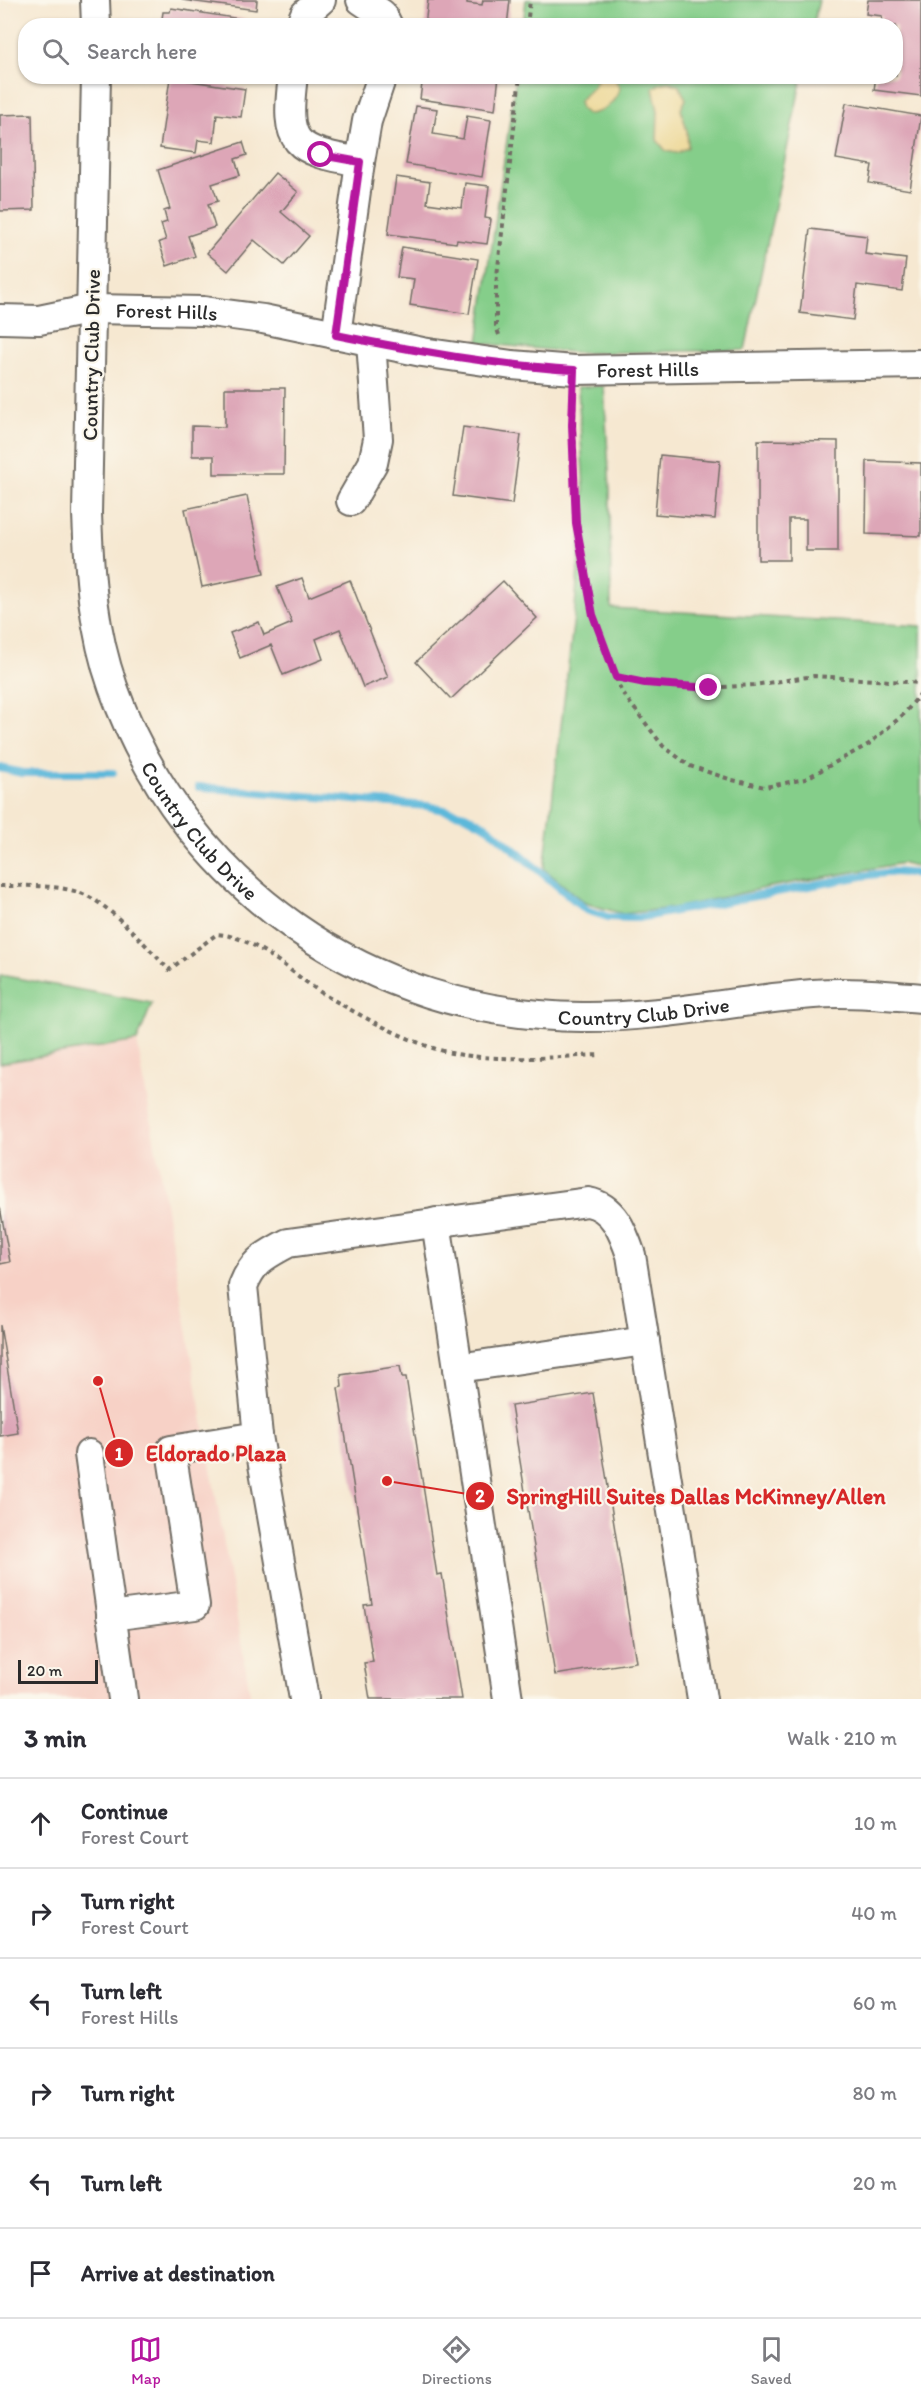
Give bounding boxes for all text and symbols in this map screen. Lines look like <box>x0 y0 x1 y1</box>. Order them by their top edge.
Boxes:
search box <box>18 18 903 84</box>
icon: search <box>39 35 72 68</box>
text: Search here <box>87 38 197 65</box>
route start <box>307 141 333 167</box>
street label: Country Club Drive <box>77 269 105 441</box>
street label: Forest Hills <box>115 297 220 325</box>
street label: Forest Hills <box>596 355 699 382</box>
route end <box>695 674 721 700</box>
street label: Country Club Drive <box>136 757 263 905</box>
street label: Country Club Drive <box>557 991 731 1030</box>
callout: Eldorado Plaza <box>104 1433 298 1473</box>
text: Eldorado Plaza <box>146 1440 286 1467</box>
text: 1 <box>115 1443 124 1465</box>
callout: SpringHill Suites Dallas McKinney/Allen <box>465 1476 897 1516</box>
text: SpringHill Suites Dallas McKinney/Allen <box>506 1483 886 1510</box>
text: 2 <box>475 1485 485 1507</box>
scale bar <box>18 1657 98 1684</box>
text: 20 m <box>27 1661 62 1680</box>
text: 3 min <box>24 1722 86 1754</box>
text: Walk · 210 m <box>787 1726 897 1750</box>
text: Continue <box>81 1798 168 1825</box>
icon: ahead <box>24 1807 57 1840</box>
text: 10 m <box>854 1811 897 1835</box>
text: Forest Court <box>81 1825 189 1849</box>
text: Turn right <box>81 1888 175 1915</box>
icon: right <box>24 1897 57 1930</box>
text: 40 m <box>851 1901 897 1925</box>
text: Forest Court <box>81 1915 189 1939</box>
text: Turn left <box>81 1978 162 2005</box>
icon: left <box>24 1987 57 2020</box>
text: 60 m <box>853 1991 897 2015</box>
text: Forest Hills <box>81 2005 178 2029</box>
icon: right <box>24 2077 57 2110</box>
text: Turn right <box>81 2080 175 2107</box>
text: 80 m <box>852 2081 897 2105</box>
icon: left <box>24 2167 57 2200</box>
text: Turn left <box>81 2170 162 2197</box>
text: 20 m <box>853 2171 897 2195</box>
icon: arrive <box>24 2257 57 2290</box>
text: Arrive at destination <box>81 2260 275 2287</box>
tab: Map <box>129 2333 162 2388</box>
tab: Directions <box>421 2333 492 2388</box>
tab: Saved <box>751 2333 792 2388</box>

